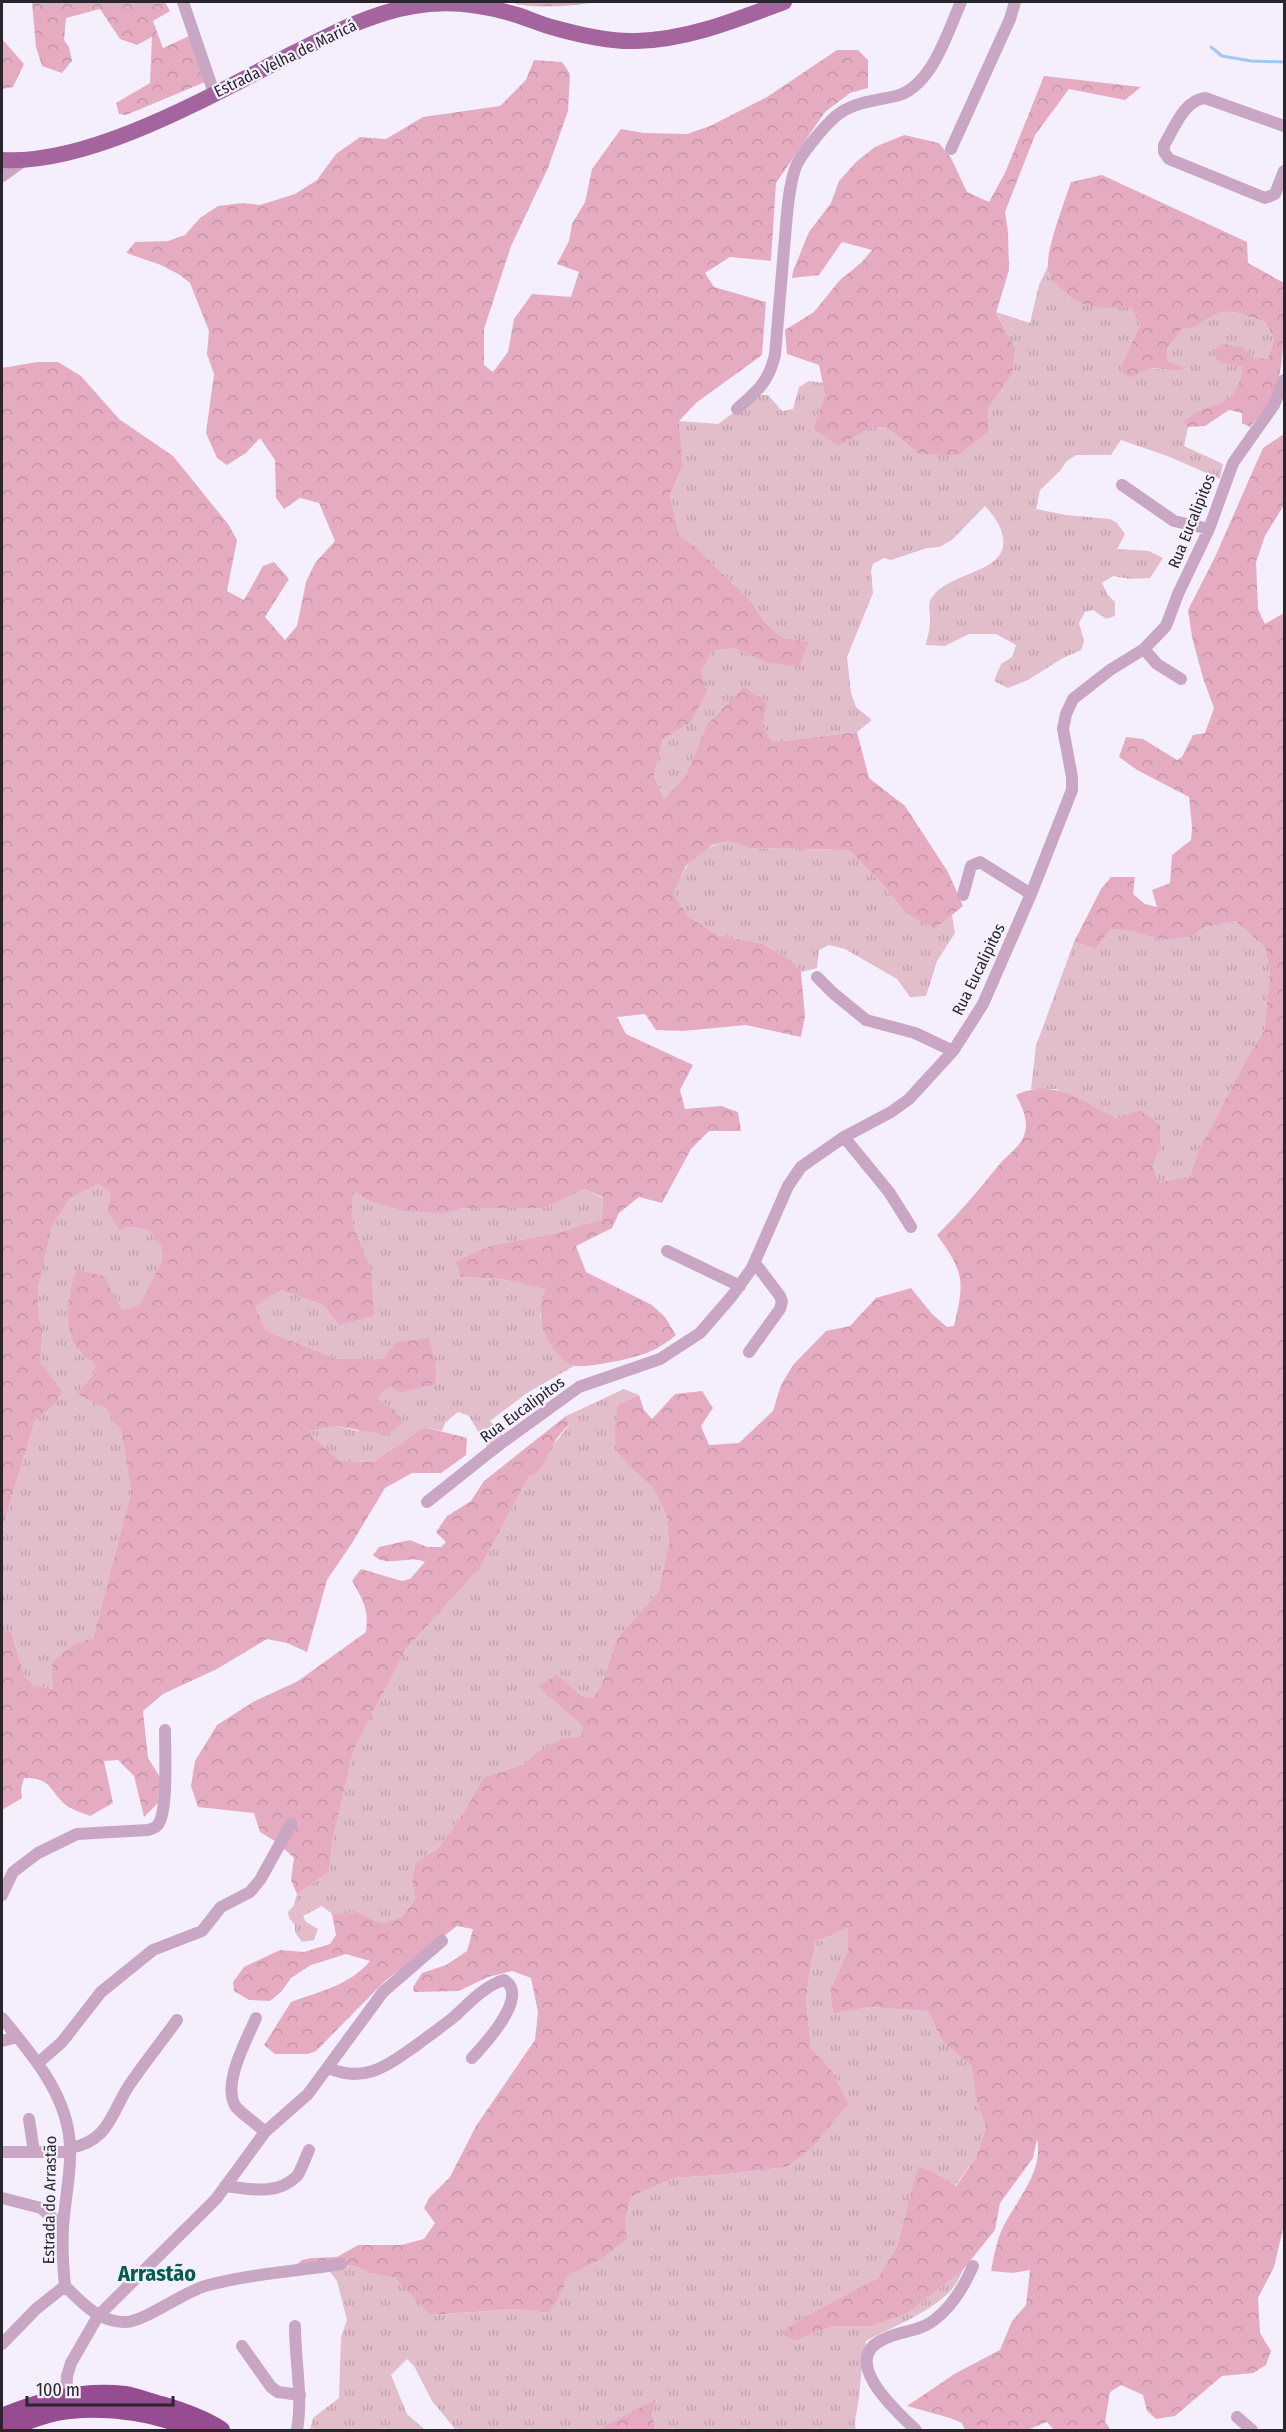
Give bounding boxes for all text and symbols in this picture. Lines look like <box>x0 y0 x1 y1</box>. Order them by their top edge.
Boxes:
street label: Estrada Velha de Maricá <box>211 16 360 101</box>
street label: Rua Eucalipitos <box>1164 471 1219 571</box>
street label: Rua Eucalipitos <box>948 920 1009 1018</box>
street label: Rua Eucalipitos <box>476 1372 568 1446</box>
street label: Estrada do Arrastão <box>39 2136 60 2264</box>
district label: Arrastão <box>117 2260 196 2287</box>
scale bar <box>27 2369 172 2407</box>
text: 100 m <box>36 2379 80 2401</box>

